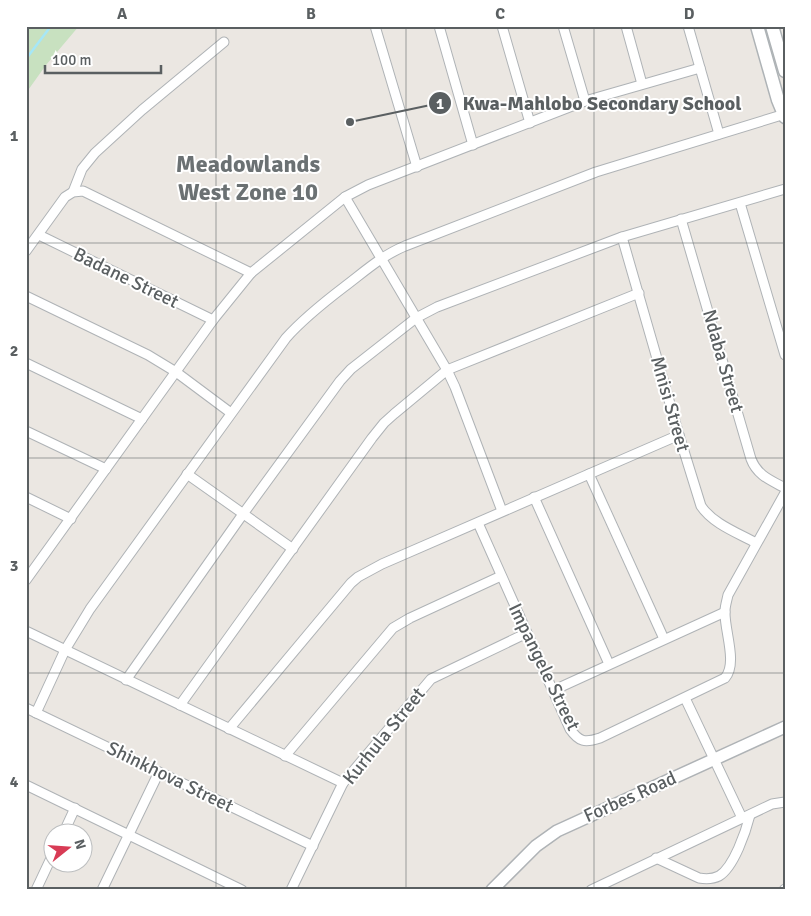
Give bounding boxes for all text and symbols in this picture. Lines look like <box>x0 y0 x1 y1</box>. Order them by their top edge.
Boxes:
text: A <box>117 4 128 24</box>
text: B <box>306 4 316 24</box>
text: C <box>495 4 505 24</box>
text: D <box>684 4 695 24</box>
scale bar <box>45 42 161 74</box>
text: 100 m <box>52 51 92 69</box>
callout: Kwa-Mahlobo Secondary School <box>428 86 752 121</box>
text: Kwa-Mahlobo Secondary School <box>463 91 742 116</box>
text: 1 <box>436 95 444 113</box>
text: 1 <box>10 126 19 146</box>
district label: Meadowlands West Zone 10 <box>176 149 321 207</box>
street label: Badane Street <box>69 242 183 314</box>
street label: Ndaba Street <box>697 307 749 416</box>
text: 2 <box>10 341 18 361</box>
street label: Mnisi Street <box>645 354 695 455</box>
text: 3 <box>10 556 18 576</box>
street label: Impangele Street <box>503 599 585 735</box>
street label: Kurhula Street <box>338 682 431 789</box>
street label: Shinkhova Street <box>103 736 238 818</box>
street label: Forbes Road <box>580 766 680 828</box>
text: 4 <box>10 772 19 792</box>
north arrow <box>42 824 92 874</box>
text: N <box>70 837 90 851</box>

